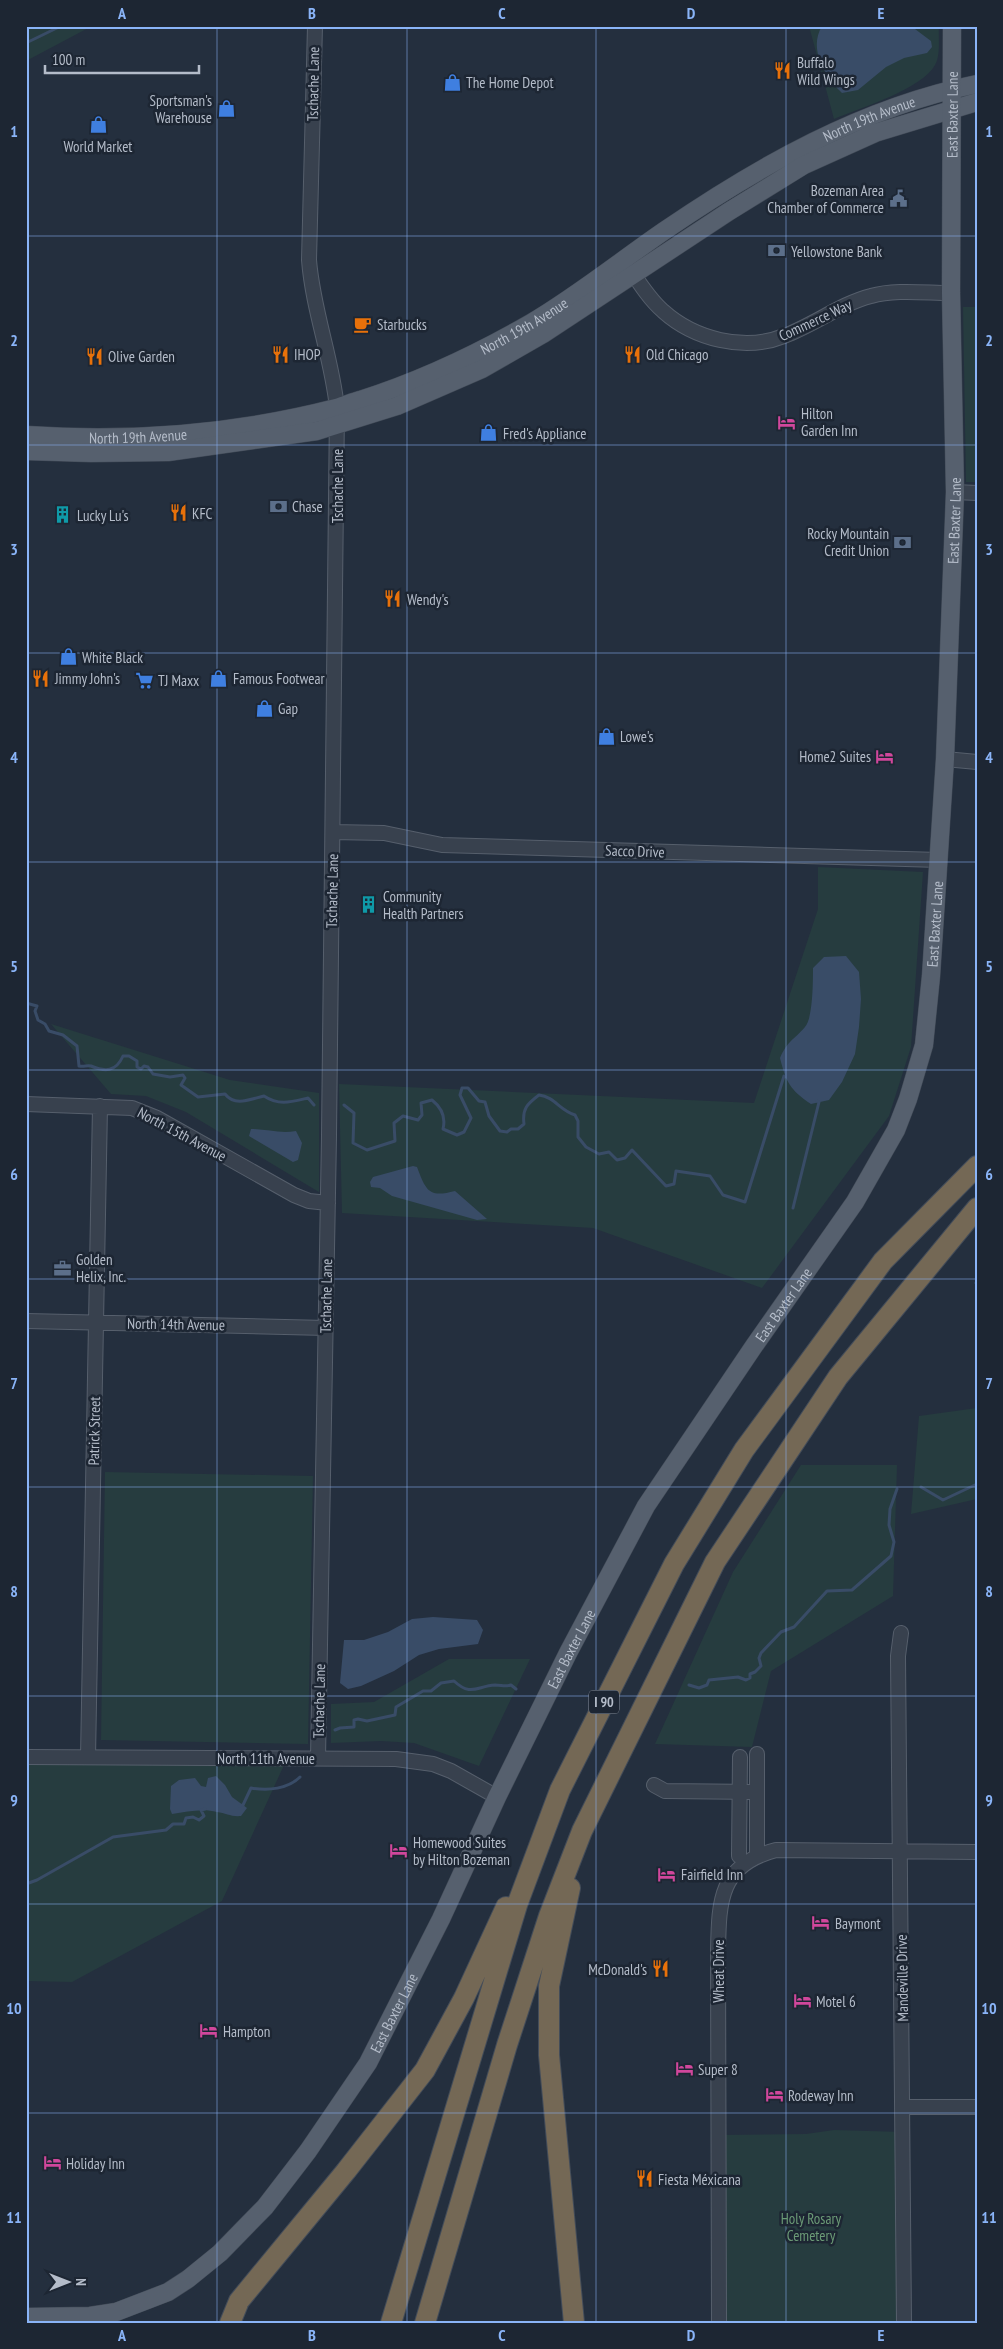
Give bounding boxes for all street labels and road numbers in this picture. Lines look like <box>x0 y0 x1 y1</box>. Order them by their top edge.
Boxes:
street label: Tschache Lane <box>303 47 323 121</box>
street label: East Baxter Lane <box>942 71 961 158</box>
street label: North 19th Avenue <box>820 91 918 145</box>
street label: North 19th Avenue <box>477 293 571 358</box>
street label: Commerce Way <box>776 295 855 345</box>
street label: North 19th Avenue <box>89 424 188 447</box>
street label: Tschache Lane <box>328 449 347 523</box>
street label: East Baxter Lane <box>943 477 965 564</box>
street label: Sacco Drive <box>605 840 665 862</box>
street label: Tschache Lane <box>322 854 342 928</box>
street label: East Baxter Lane <box>922 880 947 968</box>
street label: North 15th Avenue <box>134 1103 230 1165</box>
street label: Tschache Lane <box>316 1259 336 1333</box>
street label: East Baxter Lane <box>751 1264 816 1345</box>
street label: North 14th Avenue <box>127 1314 225 1334</box>
street label: Patrick Street <box>84 1396 104 1466</box>
street label: East Baxter Lane <box>543 1606 599 1691</box>
street label: Tschache Lane <box>309 1664 329 1738</box>
road number: I 90 <box>589 1690 619 1714</box>
street label: North 11th Avenue <box>217 1749 315 1768</box>
street label: Mandeville Drive <box>892 1934 912 2022</box>
street label: Wheat Drive <box>709 1939 728 2003</box>
street label: East Baxter Lane <box>365 1970 422 2056</box>

